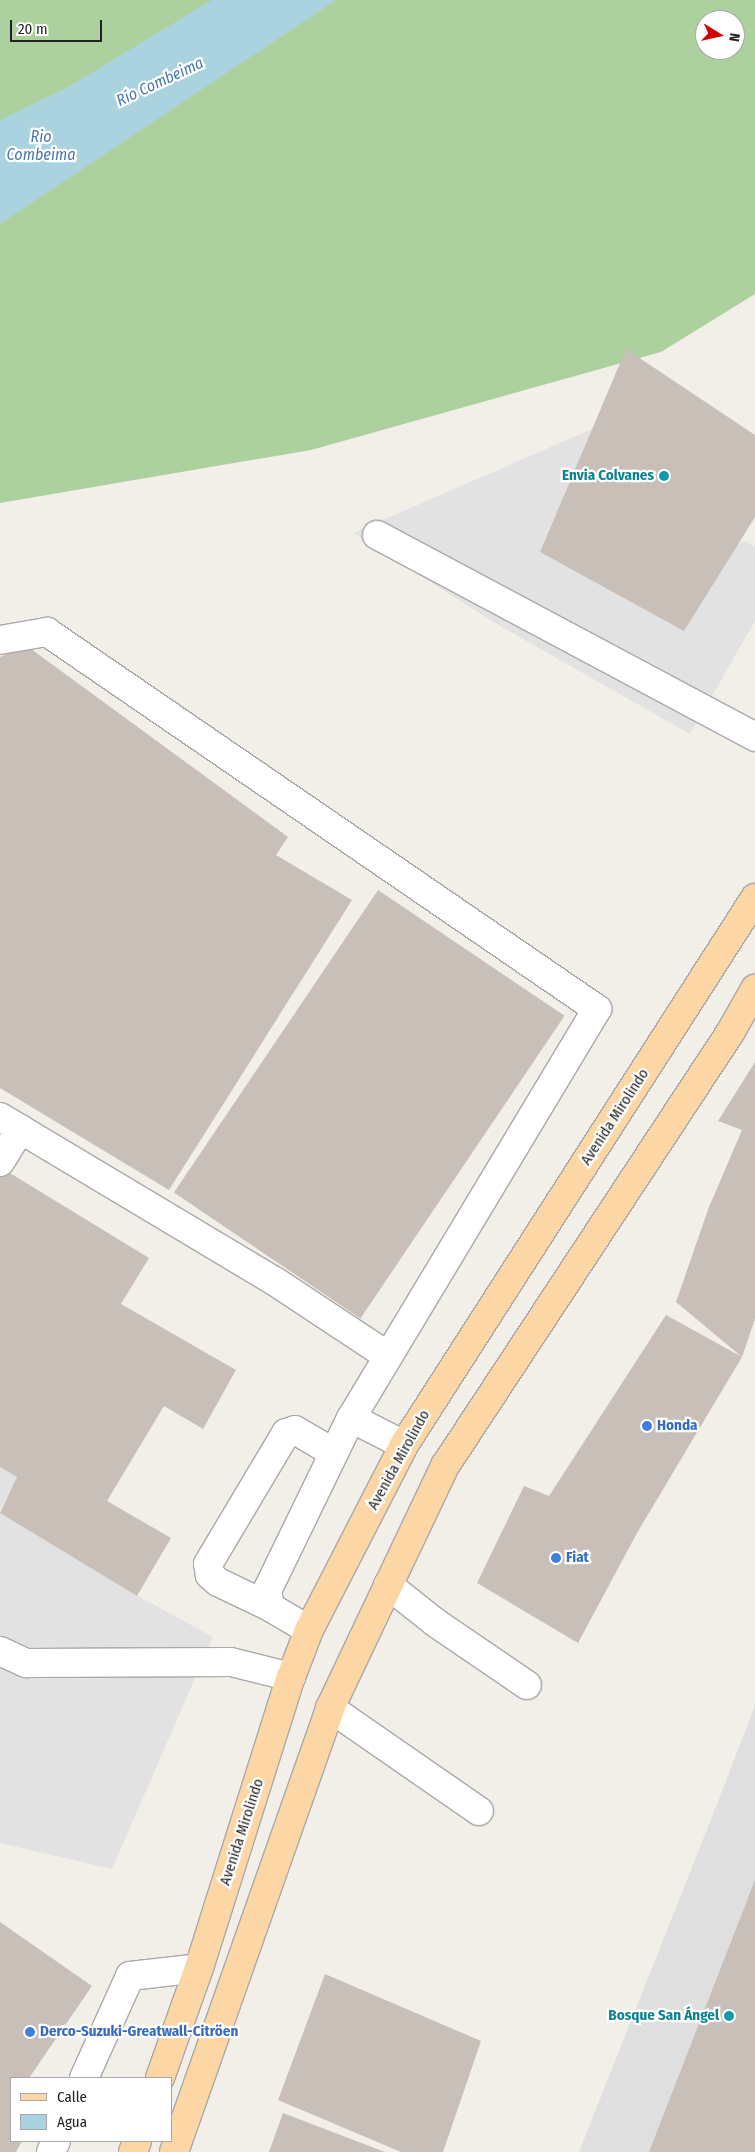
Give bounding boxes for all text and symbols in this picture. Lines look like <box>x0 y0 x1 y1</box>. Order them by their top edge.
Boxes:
scale bar <box>12 10 105 42</box>
north arrow <box>695 10 745 60</box>
text: 20 m <box>18 20 48 38</box>
text: N <box>725 32 743 43</box>
water label: Río Combeima <box>113 53 207 111</box>
water label: Rio Combeima <box>7 127 75 165</box>
place label: Envia Colvanes <box>562 467 654 485</box>
marker: Envia Colvanes <box>658 470 670 482</box>
street label: Avenida Mirolindo <box>577 1065 653 1169</box>
street label: Avenida Mirolindo <box>364 1407 434 1513</box>
place label: Honda <box>657 1417 698 1435</box>
marker: Honda <box>641 1420 653 1432</box>
place label: Fiat <box>566 1549 589 1567</box>
marker: Fiat <box>550 1552 562 1564</box>
street label: Avenida Mirolindo <box>216 1776 268 1888</box>
place label: Bosque San Ángel <box>608 2007 719 2025</box>
marker: Bosque San Ángel <box>723 2010 735 2022</box>
place label: Derco-Suzuki-Greatwall-Citröen <box>40 2023 238 2041</box>
marker: Derco-Suzuki-Greatwall-Citröen <box>24 2026 36 2038</box>
legend <box>10 2077 172 2142</box>
text: Calle <box>57 2088 87 2106</box>
text: Agua <box>57 2113 87 2131</box>

